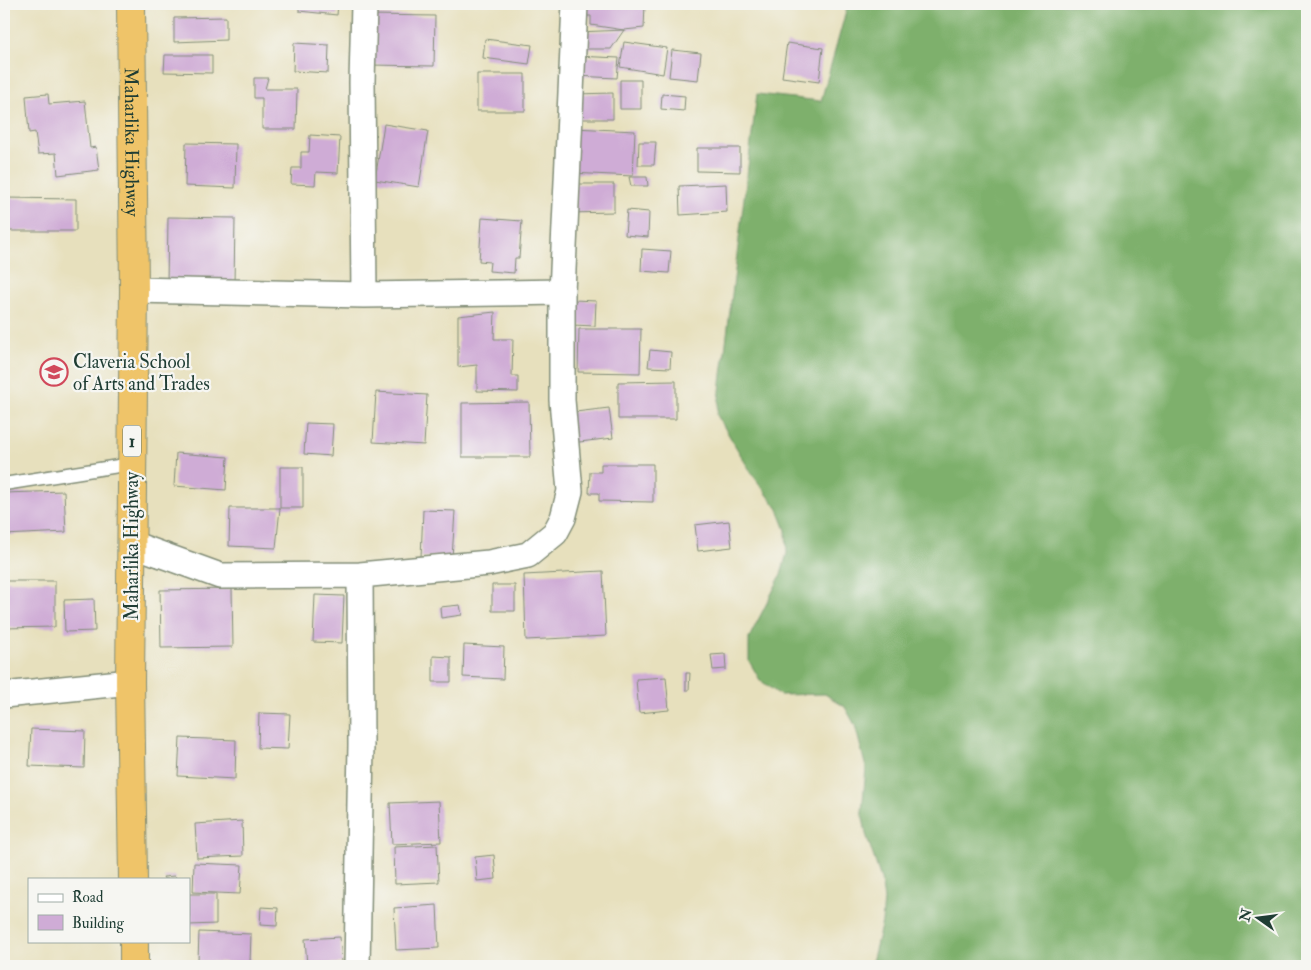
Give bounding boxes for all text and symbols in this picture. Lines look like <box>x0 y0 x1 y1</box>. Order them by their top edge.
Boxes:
street label: Maharlika Highway <box>119 67 144 217</box>
place label: Claveria School of Arts and Trades <box>73 350 210 396</box>
school or university icon: Claveria School of Arts and Trades <box>39 357 69 387</box>
road number: 1 <box>123 426 141 456</box>
street label: Maharlika Highway <box>120 471 144 620</box>
legend <box>28 878 190 942</box>
text: Road <box>72 888 104 907</box>
north arrow <box>1234 892 1284 942</box>
text: N <box>1236 906 1256 924</box>
text: Building <box>72 914 124 933</box>

